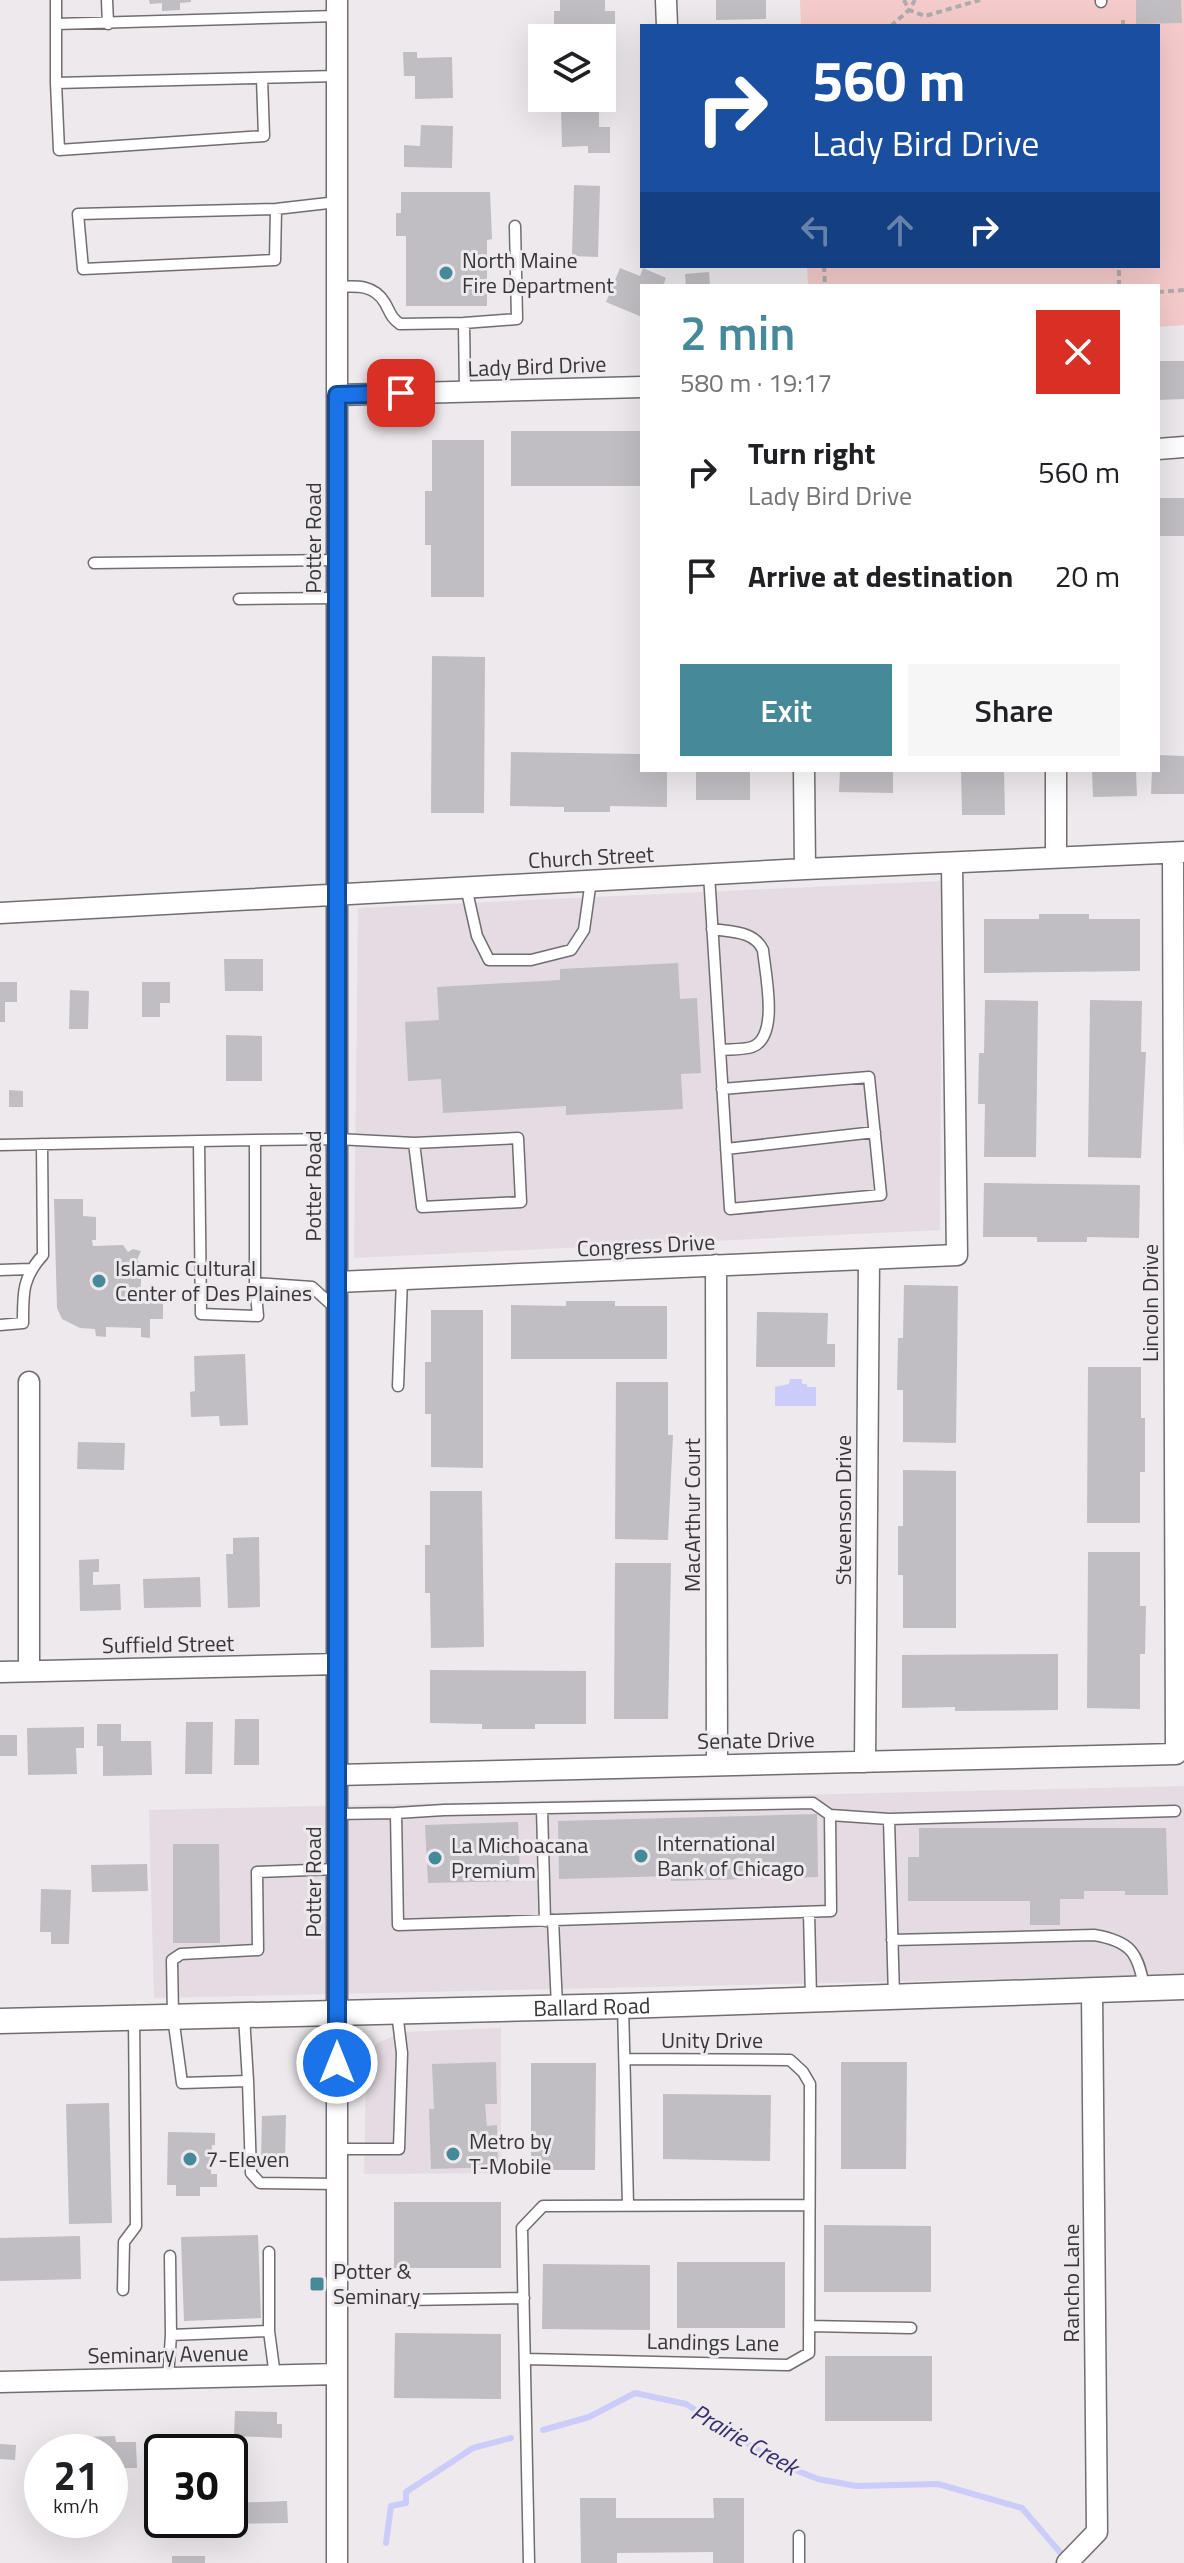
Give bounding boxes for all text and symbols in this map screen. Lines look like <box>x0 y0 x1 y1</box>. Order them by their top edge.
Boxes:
map controls <box>528 24 616 112</box>
button: layers <box>528 24 616 112</box>
text: 560 m <box>812 38 965 123</box>
icon: right <box>680 56 784 160</box>
text: Lady Bird Drive <box>812 115 1039 170</box>
icon: left <box>794 208 838 252</box>
icon: ahead <box>878 208 922 252</box>
icon: right <box>962 208 1006 252</box>
place label: North Maine Fire Department <box>462 243 614 302</box>
marker: North Maine Fire Department <box>437 264 455 282</box>
text: 2 min <box>680 296 795 369</box>
button: close <box>1036 310 1120 394</box>
street label: Lady Bird Drive <box>467 347 607 385</box>
pin <box>367 359 435 427</box>
text: 580 m · 19:17 <box>680 363 832 402</box>
icon: arrive <box>379 371 423 415</box>
text: Turn right <box>748 430 876 476</box>
text: 560 m <box>1038 449 1120 495</box>
icon: right <box>680 450 724 494</box>
text: Lady Bird Drive <box>748 476 912 515</box>
street label: Potter Road <box>296 482 330 594</box>
text: Arrive at destination <box>748 553 1013 599</box>
text: 20 m <box>1055 553 1120 599</box>
icon: arrive <box>680 554 724 598</box>
button: Exit <box>680 664 892 756</box>
button: Share <box>908 664 1120 756</box>
street label: Church Street <box>527 837 655 877</box>
street label: Potter Road <box>296 1130 330 1242</box>
street label: Congress Drive <box>576 1224 716 1266</box>
street label: Lincoln Drive <box>1133 1244 1167 1362</box>
place label: Islamic Cultural Center of Des Plaines <box>115 1251 312 1310</box>
marker: Islamic Cultural Center of Des Plaines <box>90 1272 108 1290</box>
street label: Stevenson Drive <box>826 1435 860 1585</box>
street label: MacArthur Court <box>675 1438 709 1592</box>
street label: Suffield Street <box>102 1626 235 1662</box>
street label: Senate Drive <box>697 1722 815 1758</box>
street label: Potter Road <box>296 1826 330 1938</box>
place label: International Bank of Chicago <box>657 1826 805 1885</box>
place label: La Michoacana Premium <box>451 1828 588 1887</box>
marker: International Bank of Chicago <box>632 1847 650 1865</box>
marker: La Michoacana Premium <box>426 1849 444 1867</box>
street label: Ballard Road <box>533 1988 651 2025</box>
position arrow <box>295 2021 379 2105</box>
street label: Unity Drive <box>661 2023 763 2057</box>
place label: Metro by T-Mobile <box>469 2124 552 2183</box>
place label: 7-Eleven <box>206 2142 289 2176</box>
marker: Metro by T-Mobile <box>444 2145 462 2163</box>
marker: 7-Eleven <box>181 2150 199 2168</box>
street label: Rancho Lane <box>1054 2224 1088 2342</box>
place label: Potter & Seminary <box>333 2254 421 2313</box>
marker: Potter & Seminary <box>308 2275 326 2293</box>
street label: Landings Lane <box>646 2324 780 2360</box>
street label: Seminary Avenue <box>87 2336 249 2372</box>
water label: Prairie Creek <box>685 2394 808 2486</box>
speed limit sign: 30 <box>144 2434 248 2538</box>
text: 21 <box>54 2445 98 2506</box>
text: km/h <box>53 2490 99 2521</box>

